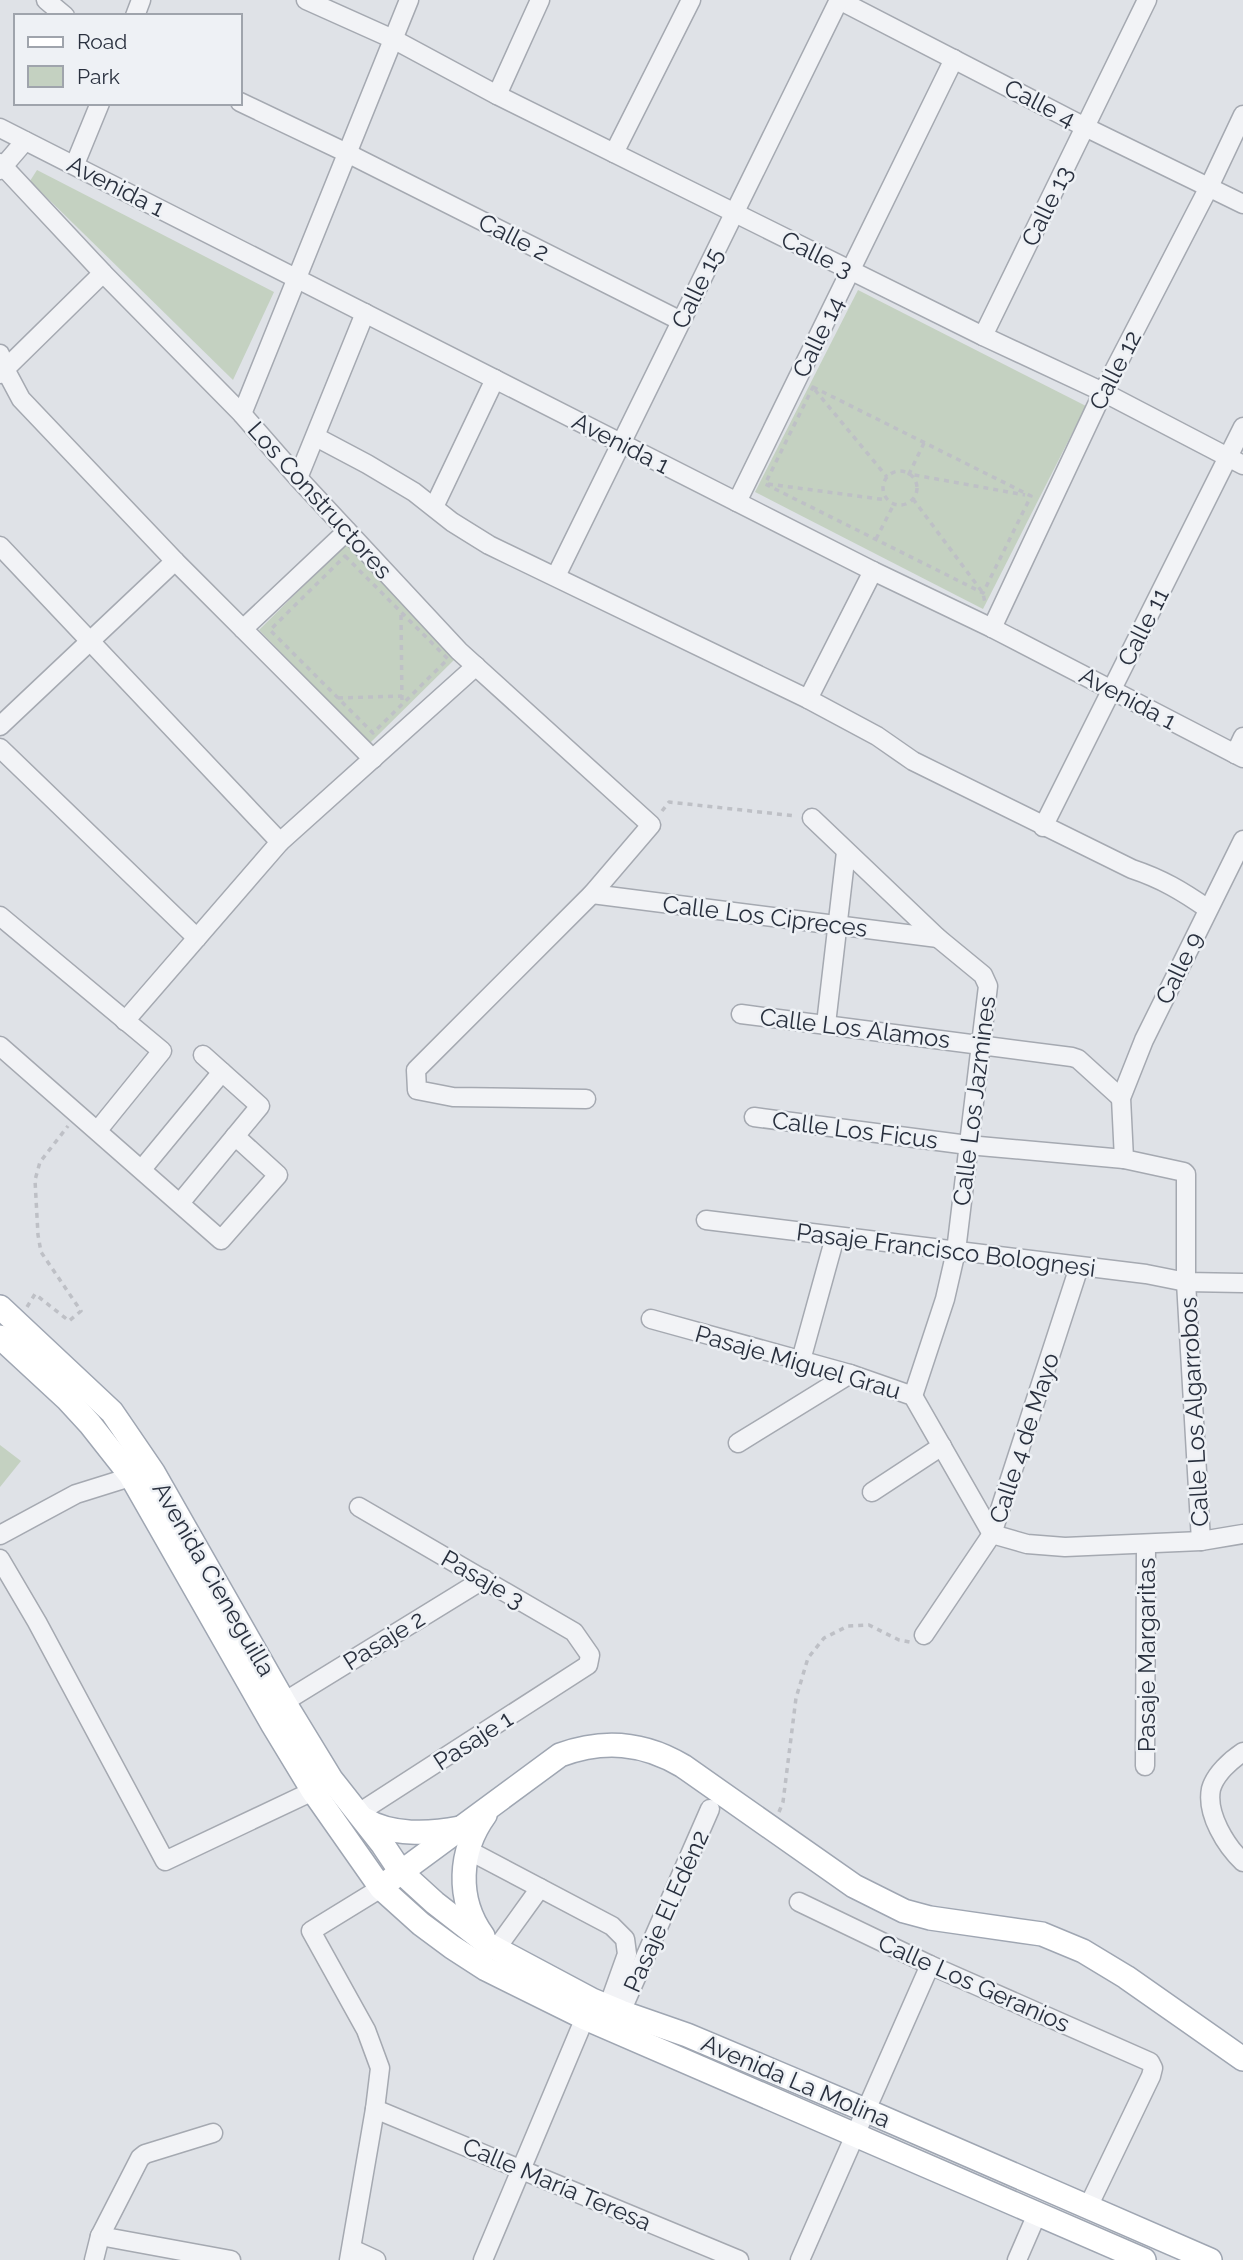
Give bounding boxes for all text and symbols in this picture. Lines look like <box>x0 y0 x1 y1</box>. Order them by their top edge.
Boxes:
legend <box>14 14 242 105</box>
text: Road <box>77 29 127 54</box>
text: Park <box>77 64 120 89</box>
street label: Calle 4 <box>1000 73 1080 133</box>
street label: Avenida 1 <box>62 149 170 223</box>
street label: Calle 13 <box>1015 161 1079 251</box>
street label: Calle 2 <box>474 207 554 267</box>
street label: Calle 3 <box>777 224 857 284</box>
street label: Calle 15 <box>665 243 729 333</box>
street label: Calle 14 <box>786 292 850 382</box>
street label: Calle 12 <box>1083 325 1147 415</box>
street label: Avenida 1 <box>567 406 675 480</box>
street label: Los Constructores <box>242 415 398 585</box>
street label: Calle 11 <box>1111 583 1175 671</box>
street label: Avenida 1 <box>1075 660 1181 736</box>
street label: Calle Los Cipreces <box>661 889 869 943</box>
street label: Calle 9 <box>1149 927 1209 1009</box>
street label: Calle Los Jazmines <box>947 994 1001 1208</box>
street label: Calle Los Alamos <box>758 1002 952 1054</box>
street label: Calle Los Ficus <box>770 1105 940 1155</box>
street label: Pasaje Francisco Bolognesi <box>795 1217 1097 1283</box>
street label: Calle Los Algarrobos <box>1174 1296 1214 1528</box>
street label: Pasaje Miguel Grau <box>692 1319 904 1405</box>
street label: Calle 4 de Mayo <box>983 1349 1065 1527</box>
street label: Avenida Cieneguilla <box>147 1477 281 1681</box>
street label: Pasaje 3 <box>436 1544 530 1614</box>
street label: Pasaje Margaritas <box>1132 1558 1161 1752</box>
street label: Pasaje 2 <box>338 1604 430 1676</box>
street label: Pasaje 1 <box>428 1704 518 1776</box>
street label: Pasaje El Edén2 <box>617 1825 715 1997</box>
street label: Calle Los Geranios <box>874 1928 1074 2038</box>
street label: Avenida La Molina <box>697 2028 895 2134</box>
street label: Calle María Teresa <box>458 2131 656 2237</box>

